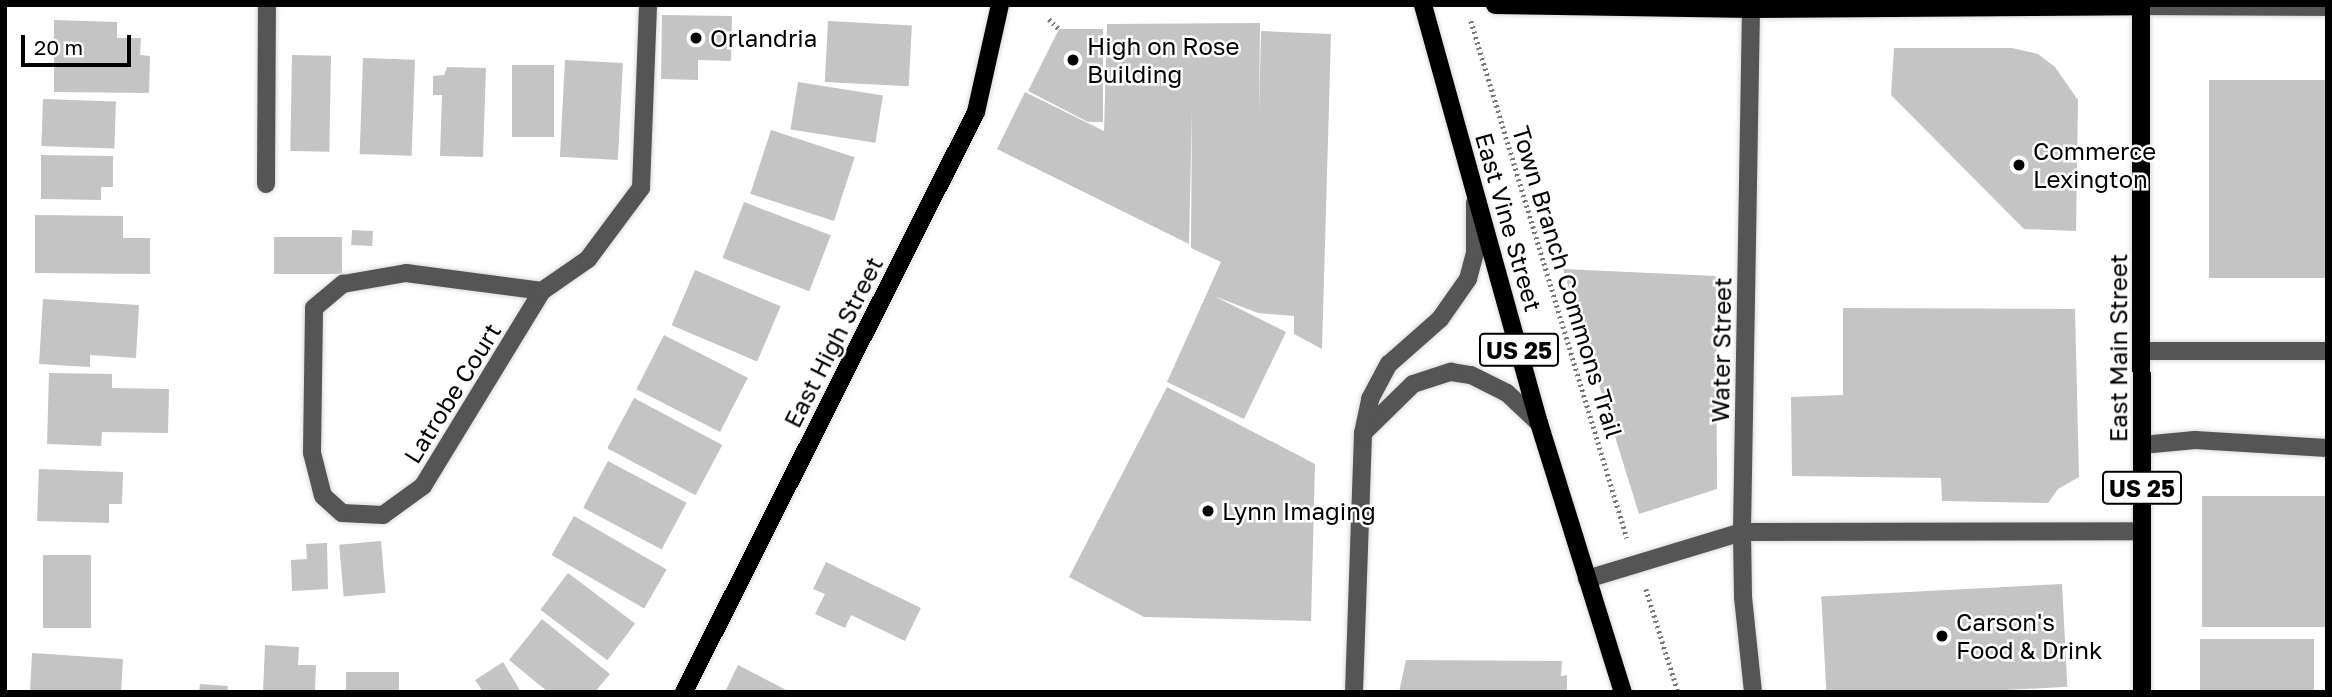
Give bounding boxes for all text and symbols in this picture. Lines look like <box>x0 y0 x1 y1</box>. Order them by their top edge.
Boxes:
scale bar <box>24 21 135 65</box>
place label: Orlandria <box>710 24 817 52</box>
marker: Orlandria <box>688 30 704 46</box>
place label: High on Rose Building <box>1087 32 1239 88</box>
text: 20 m <box>34 34 83 60</box>
marker: High on Rose Building <box>1065 52 1081 68</box>
street label: Town Branch Commons Trail <box>1507 122 1629 442</box>
street label: East Vine Street <box>1470 129 1548 315</box>
place label: Commerce Lexington <box>2033 137 2156 193</box>
marker: Commerce Lexington <box>2011 157 2027 173</box>
street label: East High Street <box>778 252 888 432</box>
street label: East Main Street <box>2104 254 2132 442</box>
street label: Water Street <box>1705 277 1737 423</box>
street label: Latrobe Court <box>397 318 507 468</box>
road number: US 25 <box>1479 330 1559 370</box>
road number: US 25 <box>2102 468 2182 508</box>
place label: Lynn Imaging <box>1222 497 1376 525</box>
marker: Lynn Imaging <box>1200 503 1216 519</box>
place label: Carson's Food & Drink <box>1956 608 2103 664</box>
marker: Carson's Food & Drink <box>1934 628 1950 644</box>

